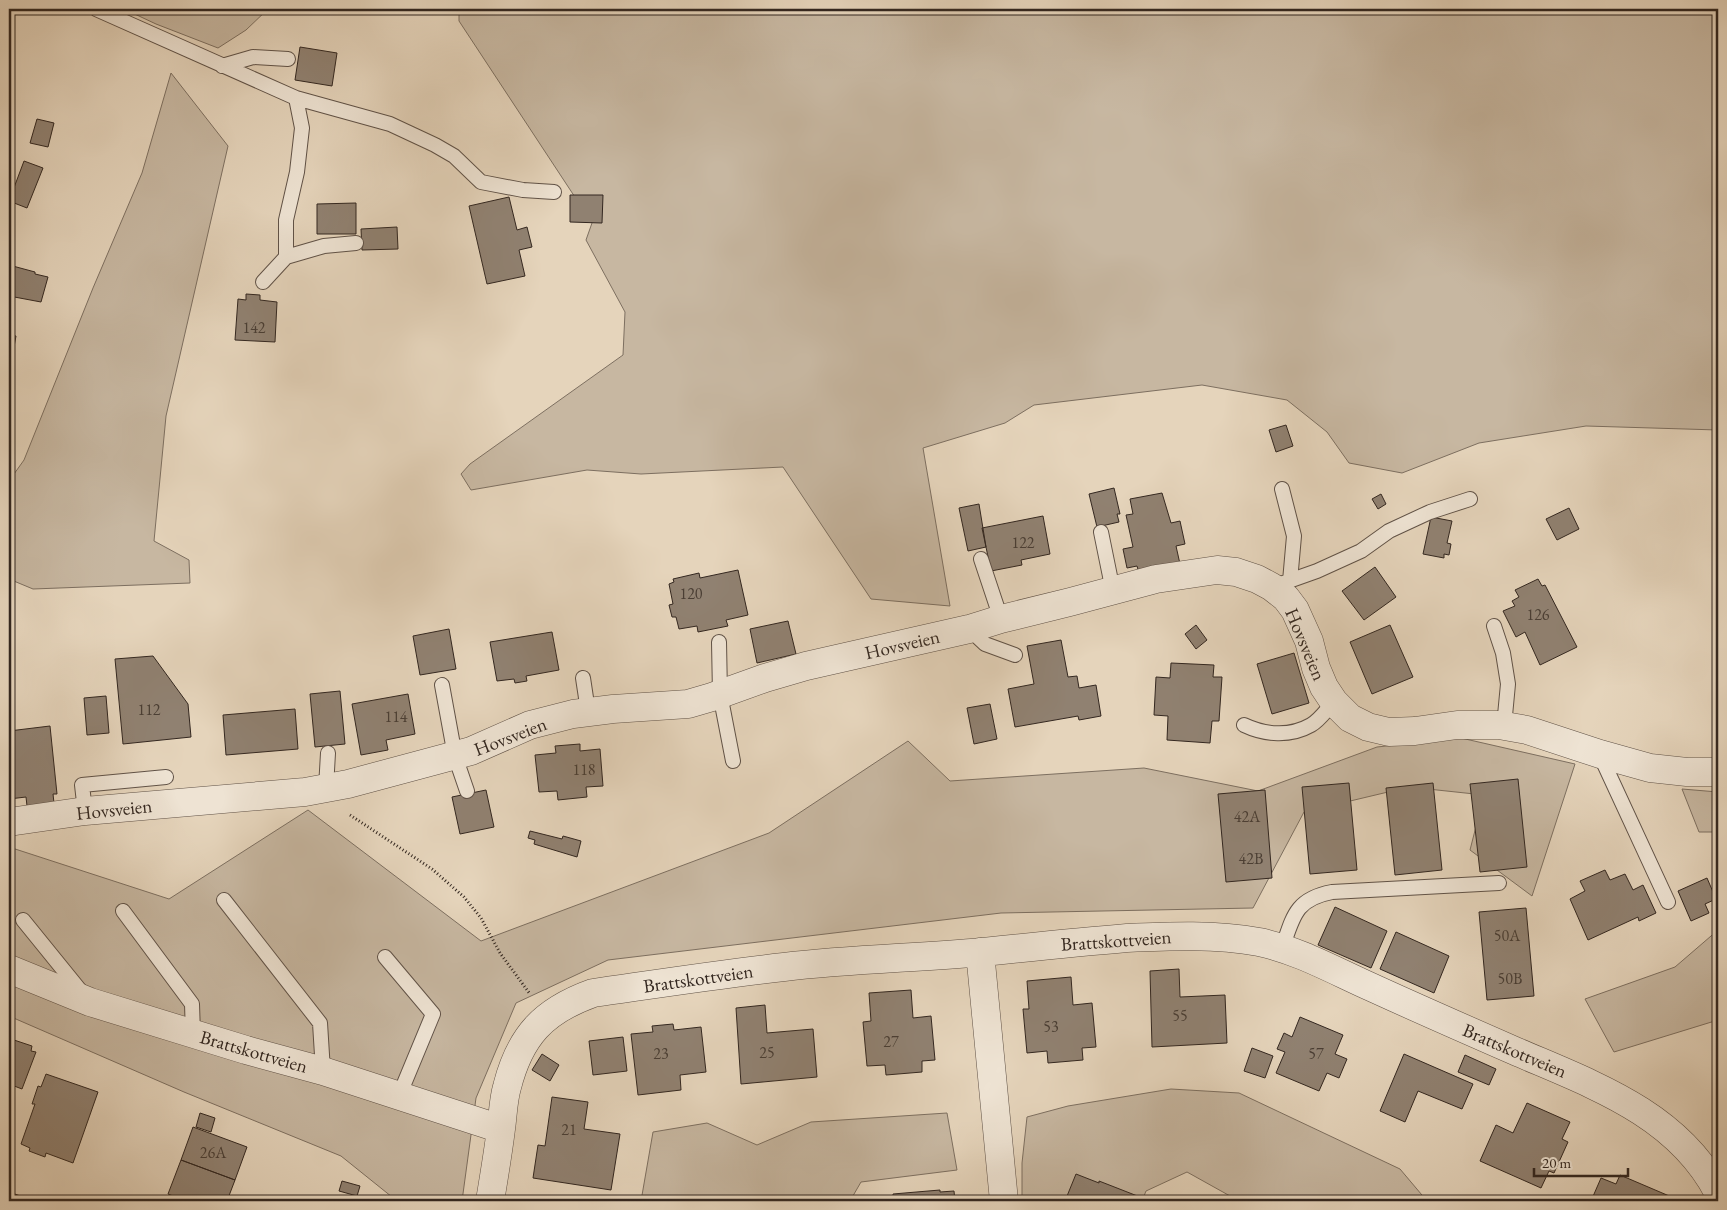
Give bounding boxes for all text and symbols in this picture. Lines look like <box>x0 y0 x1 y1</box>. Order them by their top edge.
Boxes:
house number: 142 <box>242 317 266 338</box>
house number: 122 <box>1011 532 1035 553</box>
house number: 120 <box>679 583 703 604</box>
street label: Hovsveien <box>1279 604 1332 684</box>
house number: 126 <box>1526 604 1550 625</box>
street label: Hovsveien <box>862 624 942 665</box>
house number: 112 <box>137 699 161 720</box>
house number: 114 <box>384 706 408 727</box>
street label: Hovsveien <box>470 711 550 762</box>
house number: 118 <box>572 759 596 780</box>
street label: Hovsveien <box>75 793 153 826</box>
house number: 42A <box>1234 806 1261 827</box>
house number: 42B <box>1239 848 1263 869</box>
street label: Brattskottveien <box>1060 924 1172 957</box>
house number: 50A <box>1494 925 1521 946</box>
street label: Brattskottveien <box>641 958 755 999</box>
house number: 50B <box>1498 968 1522 989</box>
house number: 55 <box>1172 1005 1188 1026</box>
house number: 53 <box>1043 1016 1059 1037</box>
street label: Brattskottveien <box>1459 1017 1571 1084</box>
street label: Brattskottveien <box>197 1024 311 1079</box>
house number: 27 <box>883 1031 899 1052</box>
house number: 25 <box>759 1042 775 1063</box>
house number: 23 <box>653 1043 669 1064</box>
house number: 57 <box>1308 1043 1324 1064</box>
house number: 21 <box>561 1119 577 1140</box>
house number: 26A <box>200 1142 227 1163</box>
scale bar <box>1534 1145 1628 1177</box>
text: 20 m <box>1542 1153 1571 1172</box>

